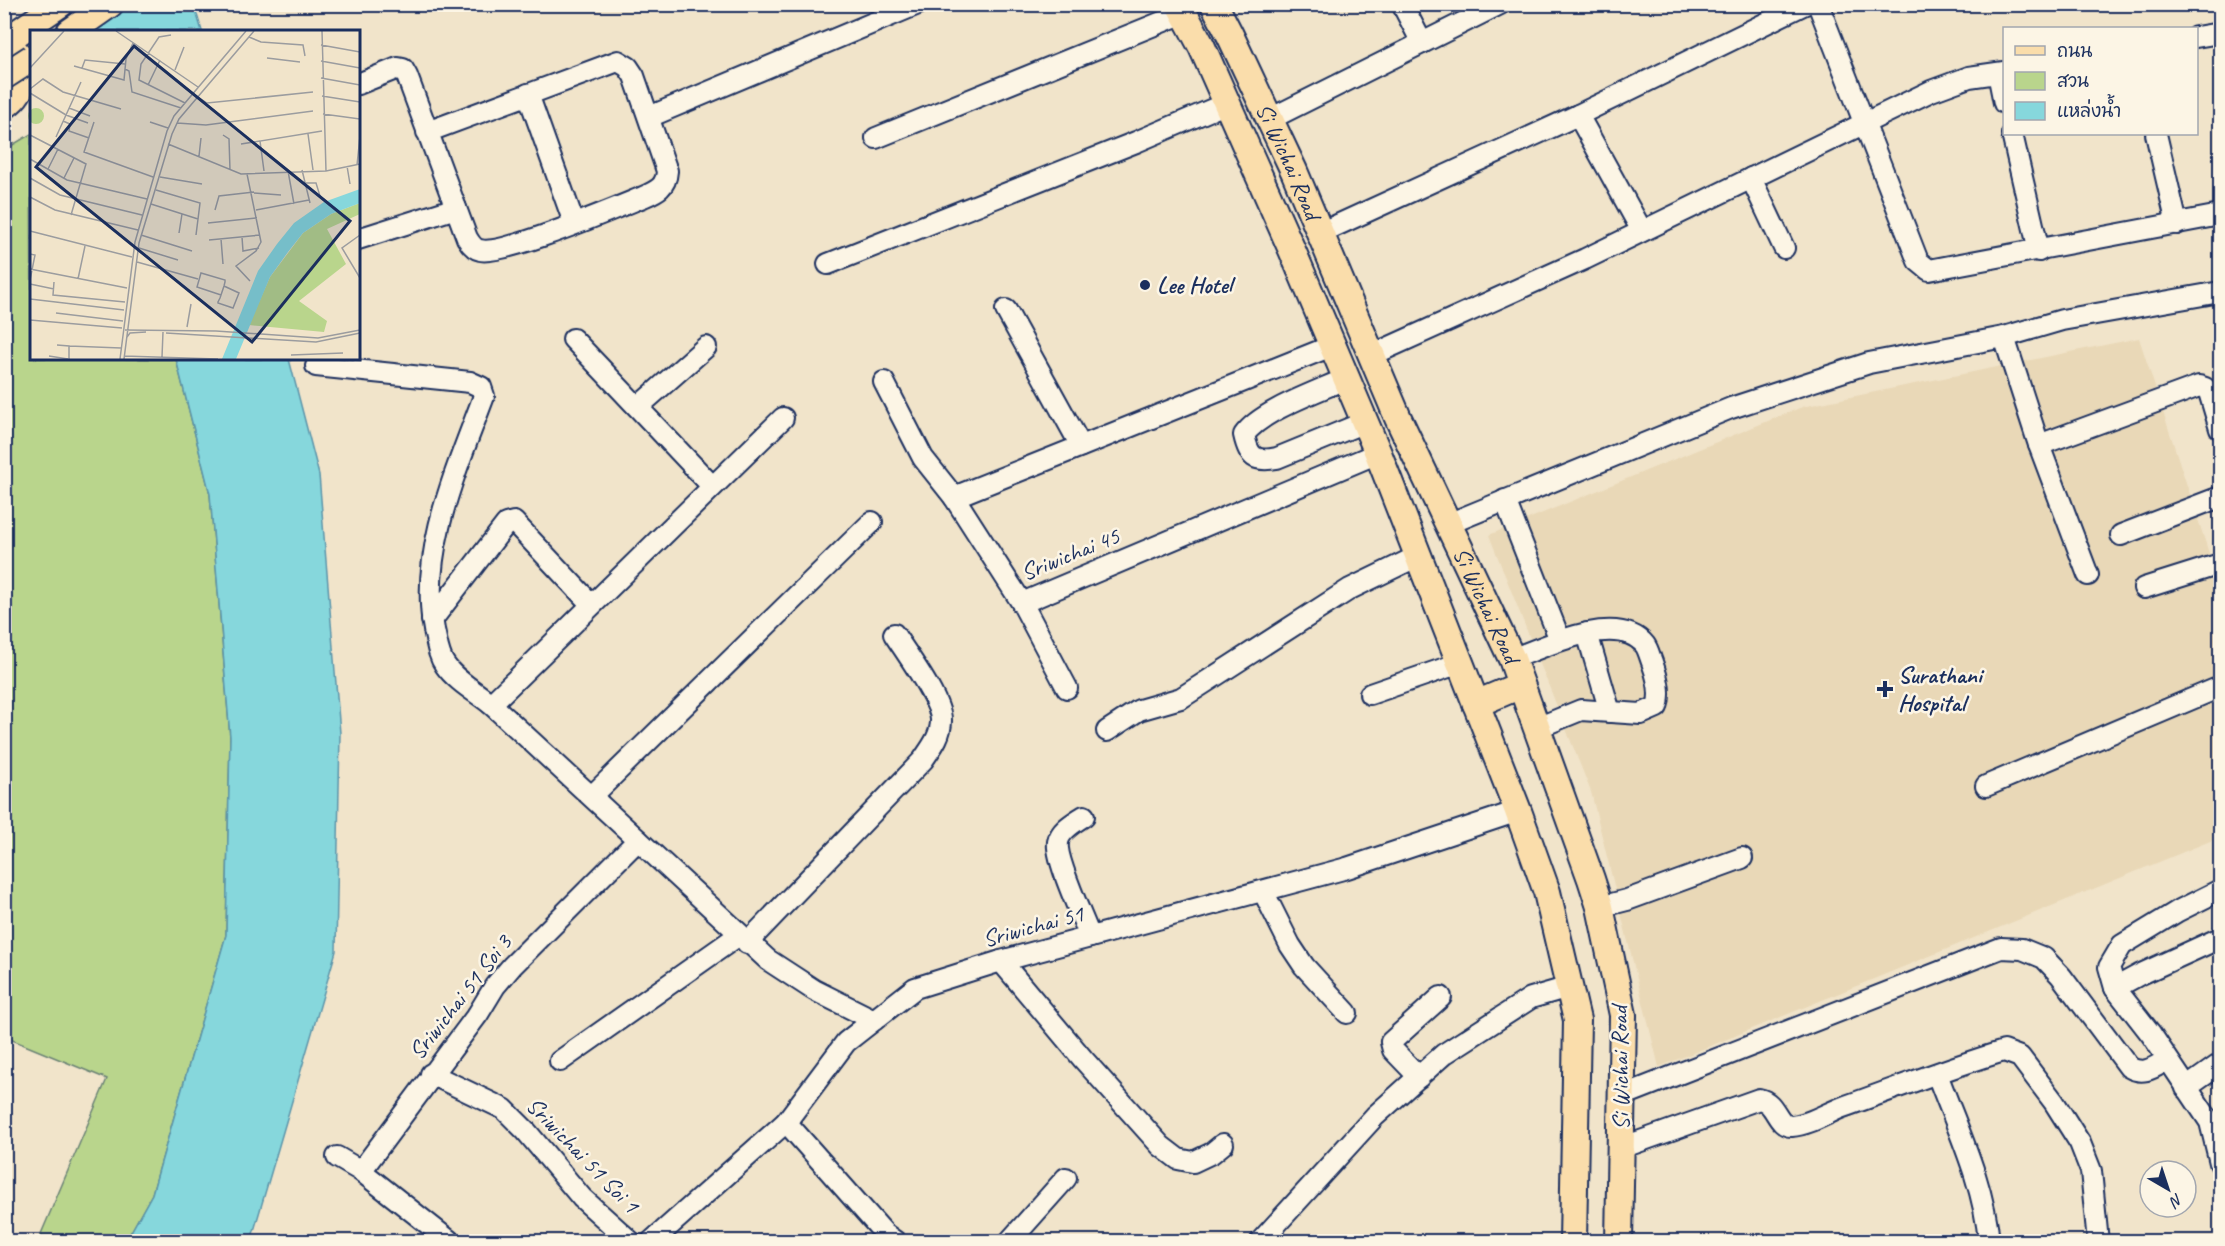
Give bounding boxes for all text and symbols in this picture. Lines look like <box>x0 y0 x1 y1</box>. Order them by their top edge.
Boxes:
legend <box>2003 27 2198 135</box>
inset map <box>30 30 360 360</box>
text: ถนน <box>2057 40 2092 62</box>
text: สวน <box>2057 70 2089 92</box>
text: แหล่งน้ำ <box>2057 94 2121 122</box>
street label: Si Wichai Road <box>1249 98 1329 227</box>
place label: Lee Hotel <box>1157 270 1236 300</box>
marker: Lee Hotel <box>1138 278 1152 292</box>
street label: Sriwichai 45 <box>1016 520 1125 587</box>
street label: Si Wichai Road <box>1446 542 1528 671</box>
place label: Surathani Hospital <box>1898 660 1985 718</box>
marker: Surathani Hospital <box>1876 680 1894 698</box>
street label: Sriwichai 51 <box>979 898 1088 954</box>
street label: Sriwichai 51 Soi 3 <box>402 927 519 1065</box>
street label: Si Wichai Road <box>1604 1002 1636 1130</box>
street label: Sriwichai 51 Soi 1 <box>520 1091 647 1220</box>
north arrow <box>2138 1159 2198 1219</box>
text: N <box>2164 1189 2187 1213</box>

